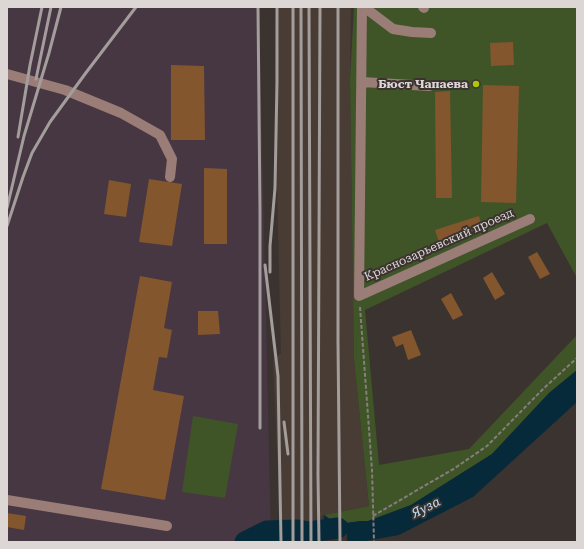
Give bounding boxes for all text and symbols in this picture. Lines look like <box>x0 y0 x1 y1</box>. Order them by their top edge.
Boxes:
place label: Бюст Чапаева <box>378 77 468 91</box>
marker: Бюст Чапаева <box>471 79 481 89</box>
street label: Краснозарьевский проезд <box>362 206 516 284</box>
water label: Яуза <box>409 494 443 522</box>

